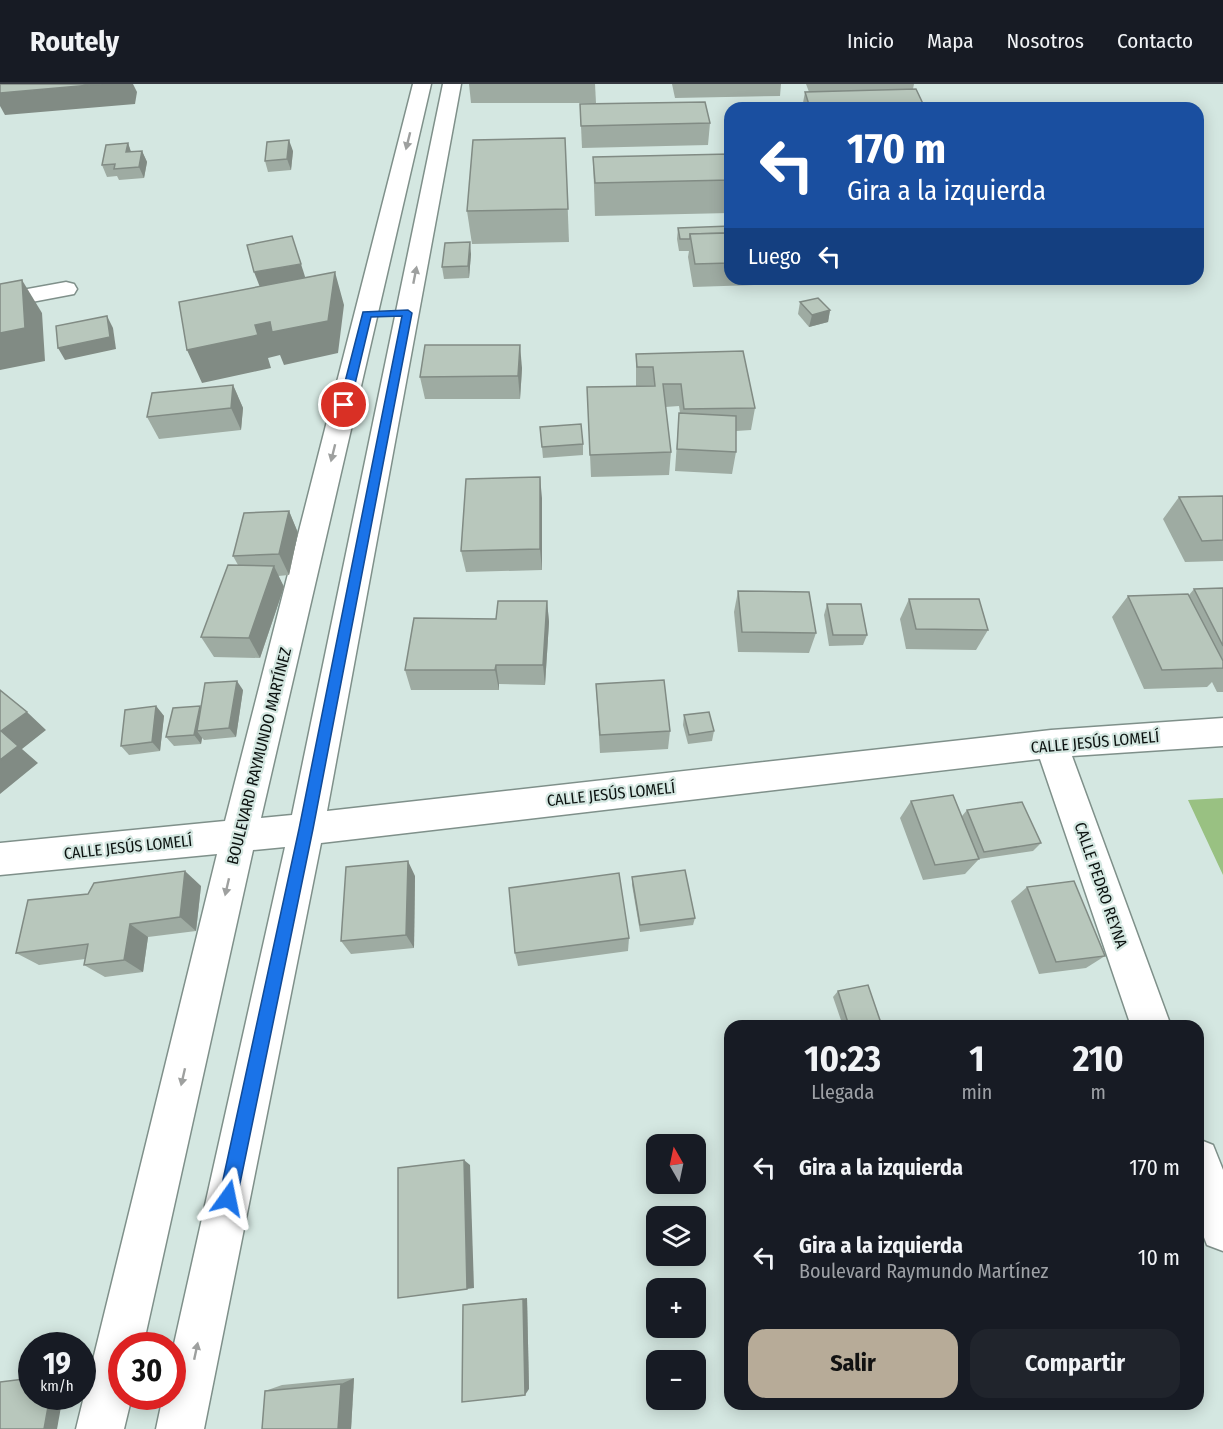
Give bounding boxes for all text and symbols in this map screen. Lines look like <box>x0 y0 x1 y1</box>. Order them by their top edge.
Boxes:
text: Routely <box>30 25 119 58</box>
text: Inicio <box>847 28 894 54</box>
text: Mapa <box>927 28 974 54</box>
text: Nosotros <box>1007 28 1084 54</box>
text: Contacto <box>1117 28 1193 54</box>
text: 170 m <box>847 124 946 174</box>
icon: left <box>748 126 826 204</box>
one-way arrow <box>403 132 413 150</box>
text: Gira a la izquierda <box>847 175 1046 207</box>
icon: left <box>813 240 846 273</box>
text: Luego <box>748 243 801 270</box>
one-way arrow <box>411 266 420 285</box>
pin <box>318 379 369 430</box>
icon: arrive <box>327 388 360 421</box>
one-way arrow <box>327 444 337 462</box>
street label: BOULEVARD RAYMUNDO MARTÍNEZ <box>223 645 295 867</box>
street label: CALLE JESÚS LOMELÍ <box>1030 727 1160 757</box>
street label: CALLE JESÚS LOMELÍ <box>546 778 676 810</box>
street label: CALLE PEDRO REYNA <box>1071 820 1132 951</box>
street label: CALLE JESÚS LOMELÍ <box>63 831 193 863</box>
one-way arrow <box>222 878 232 896</box>
text: 10:23 <box>804 1037 881 1081</box>
text: 1 <box>969 1037 985 1081</box>
text: 210 <box>1073 1037 1124 1081</box>
one-way arrow <box>178 1068 187 1087</box>
text: Llegada <box>811 1080 874 1104</box>
text: min <box>961 1080 992 1104</box>
text: m <box>1091 1080 1106 1104</box>
north arrow <box>646 1134 706 1194</box>
map controls <box>646 1134 706 1410</box>
icon: left <box>748 1151 781 1184</box>
text: Gira a la izquierda <box>799 1154 963 1181</box>
text: 170 m <box>1129 1154 1180 1181</box>
position arrow <box>196 1166 260 1230</box>
button: layers <box>646 1206 706 1266</box>
text: Gira a la izquierda <box>799 1232 963 1259</box>
icon: left <box>748 1241 781 1274</box>
text: 10 m <box>1138 1244 1180 1271</box>
text: Boulevard Raymundo Martínez <box>799 1259 1048 1283</box>
button: + <box>646 1278 706 1338</box>
button: Salir <box>748 1329 958 1398</box>
button: Compartir <box>970 1329 1180 1398</box>
speed limit sign: 30 <box>108 1332 186 1410</box>
one-way arrow <box>192 1341 201 1360</box>
text: 19 <box>43 1346 71 1382</box>
button: − <box>646 1350 706 1410</box>
text: km/h <box>40 1377 74 1395</box>

